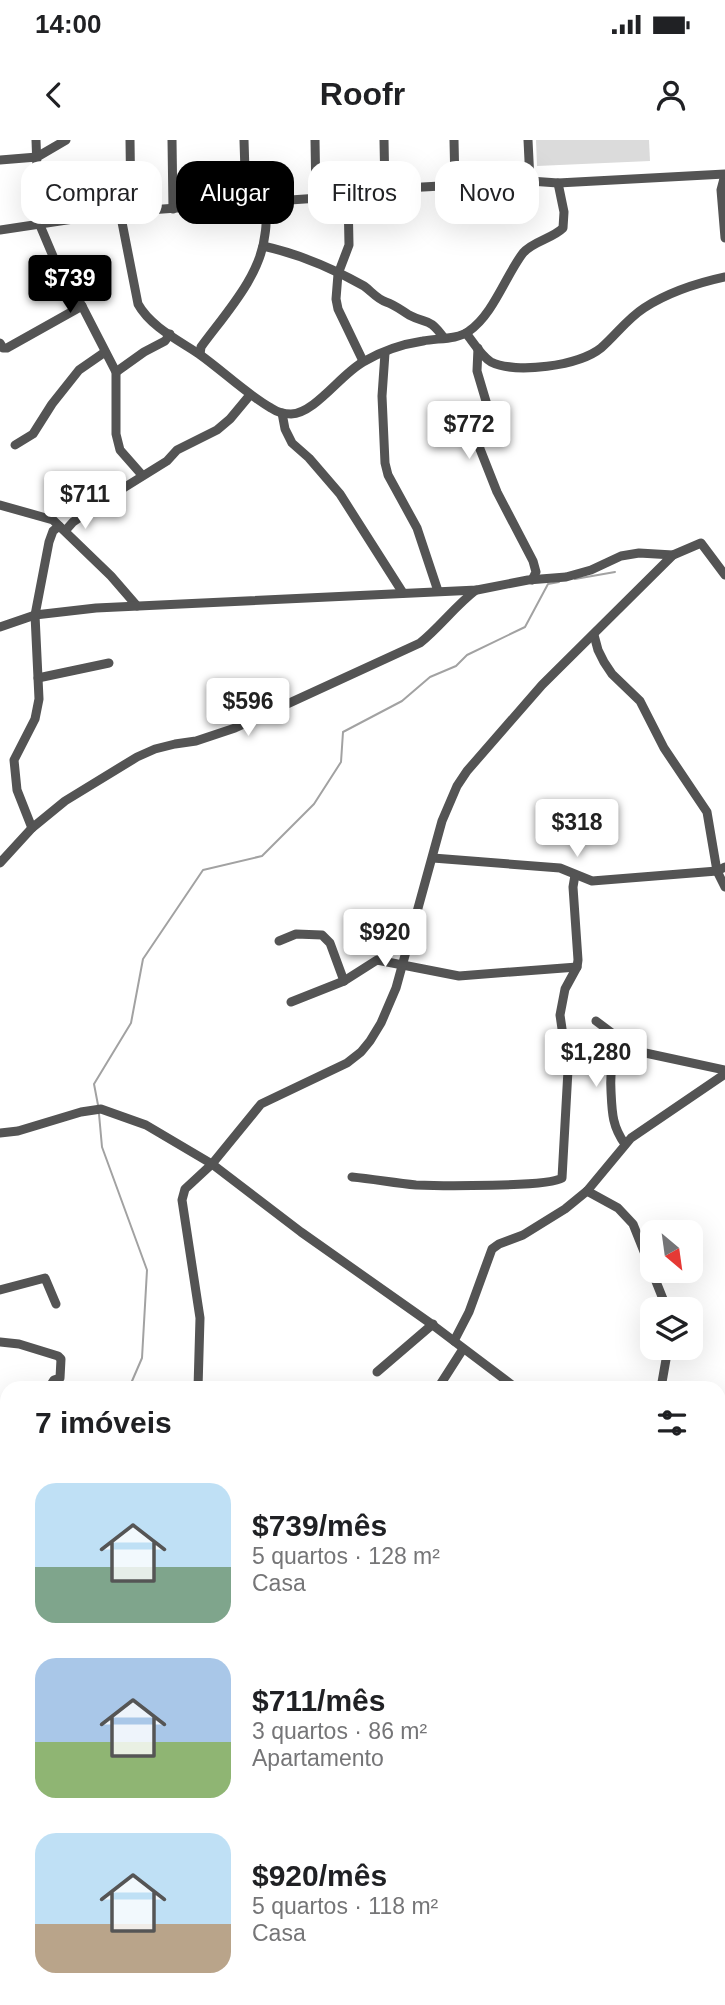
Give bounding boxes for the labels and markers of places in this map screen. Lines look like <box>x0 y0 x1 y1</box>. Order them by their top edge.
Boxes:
pin: $739 <box>29 256 111 315</box>
pin: $772 <box>428 402 510 461</box>
pin: $711 <box>44 472 126 531</box>
pin: $596 <box>207 678 289 738</box>
pin: $318 <box>536 800 618 859</box>
pin: $920 <box>344 910 426 969</box>
pin: $1,280 <box>539 1030 653 1089</box>

